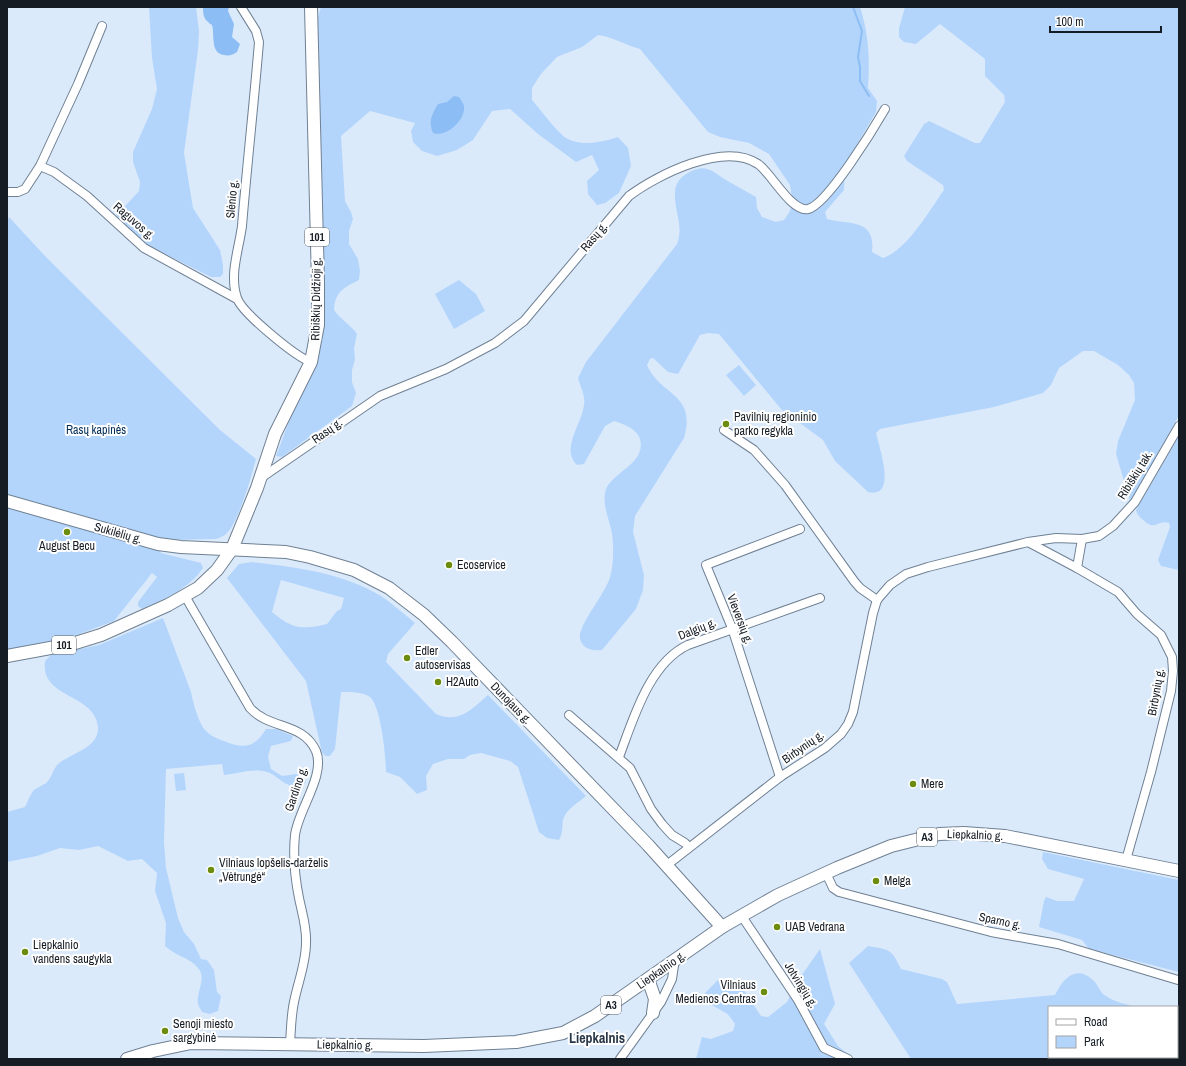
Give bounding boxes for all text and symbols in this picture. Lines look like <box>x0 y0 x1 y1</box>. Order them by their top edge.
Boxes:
scale bar <box>1050 8 1161 34</box>
text: 100 m <box>1056 14 1083 30</box>
street label: Slėnio g. <box>222 179 242 219</box>
street label: Raguvos g. <box>110 199 158 243</box>
street label: Rasų g. <box>577 219 611 255</box>
road number: 101 <box>305 228 329 246</box>
street label: Ribiškių Didžioji g. <box>307 257 325 341</box>
place label: Pavilnių regioninio parko regykla <box>734 409 817 439</box>
street label: Rasų g. <box>309 415 345 447</box>
marker: Pavilnių regioninio parko regykla <box>721 419 731 429</box>
park label: Rasų kapinės <box>66 422 126 438</box>
street label: Ribiškių tak. <box>1114 448 1156 502</box>
street label: Sukilėlių g. <box>92 519 144 547</box>
marker: August Becu <box>62 527 72 537</box>
place label: August Becu <box>38 538 95 554</box>
place label: Ecoservice <box>457 557 506 573</box>
marker: Ecoservice <box>444 560 454 570</box>
street label: Vieversių g. <box>723 592 757 646</box>
street label: Dalgių g. <box>676 614 718 644</box>
road number: 101 <box>52 636 76 654</box>
place label: Edler autoservisas <box>415 643 471 673</box>
marker: Edler autoservisas <box>402 653 412 663</box>
street label: Birbynių g. <box>1144 667 1168 717</box>
place label: H2Auto <box>446 674 479 690</box>
marker: H2Auto <box>433 677 443 687</box>
street label: Dunojaus g. <box>487 679 535 727</box>
street label: Birbynių g. <box>779 727 827 767</box>
street label: Gardino g. <box>281 764 311 814</box>
place label: Mere <box>921 776 943 792</box>
marker: Mere <box>908 779 918 789</box>
street label: Liepkalnio g. <box>947 826 1003 844</box>
road number: A3 <box>917 828 937 846</box>
place label: Vilniaus lopšelis-darželis „Vėtrungė“ <box>219 855 328 885</box>
marker: Vilniaus lopšelis-darželis „Vėtrungė“ <box>206 865 216 875</box>
place label: Melga <box>884 873 911 889</box>
marker: Melga <box>871 876 881 886</box>
street label: Sparno g. <box>977 909 1023 933</box>
place label: UAB Vedrana <box>785 919 845 935</box>
marker: UAB Vedrana <box>772 922 782 932</box>
place label: Liepkalnio vandens saugykla <box>33 937 112 967</box>
marker: Liepkalnio vandens saugykla <box>20 947 30 957</box>
street label: Liepkalnio g. <box>633 947 689 993</box>
street label: Jotvingių g. <box>781 959 821 1011</box>
place label: Vilniaus Medienos Centras <box>676 977 756 1007</box>
marker: Vilniaus Medienos Centras <box>759 987 769 997</box>
road number: A3 <box>601 996 621 1014</box>
legend <box>1048 1006 1178 1058</box>
text: Road <box>1084 1014 1108 1030</box>
place label: Senoji miesto sargybinė <box>173 1016 233 1046</box>
marker: Senoji miesto sargybinė <box>160 1026 170 1036</box>
district label: Liepkalnis <box>569 1029 625 1047</box>
text: Park <box>1084 1034 1104 1050</box>
street label: Liepkalnio g. <box>317 1037 373 1053</box>

